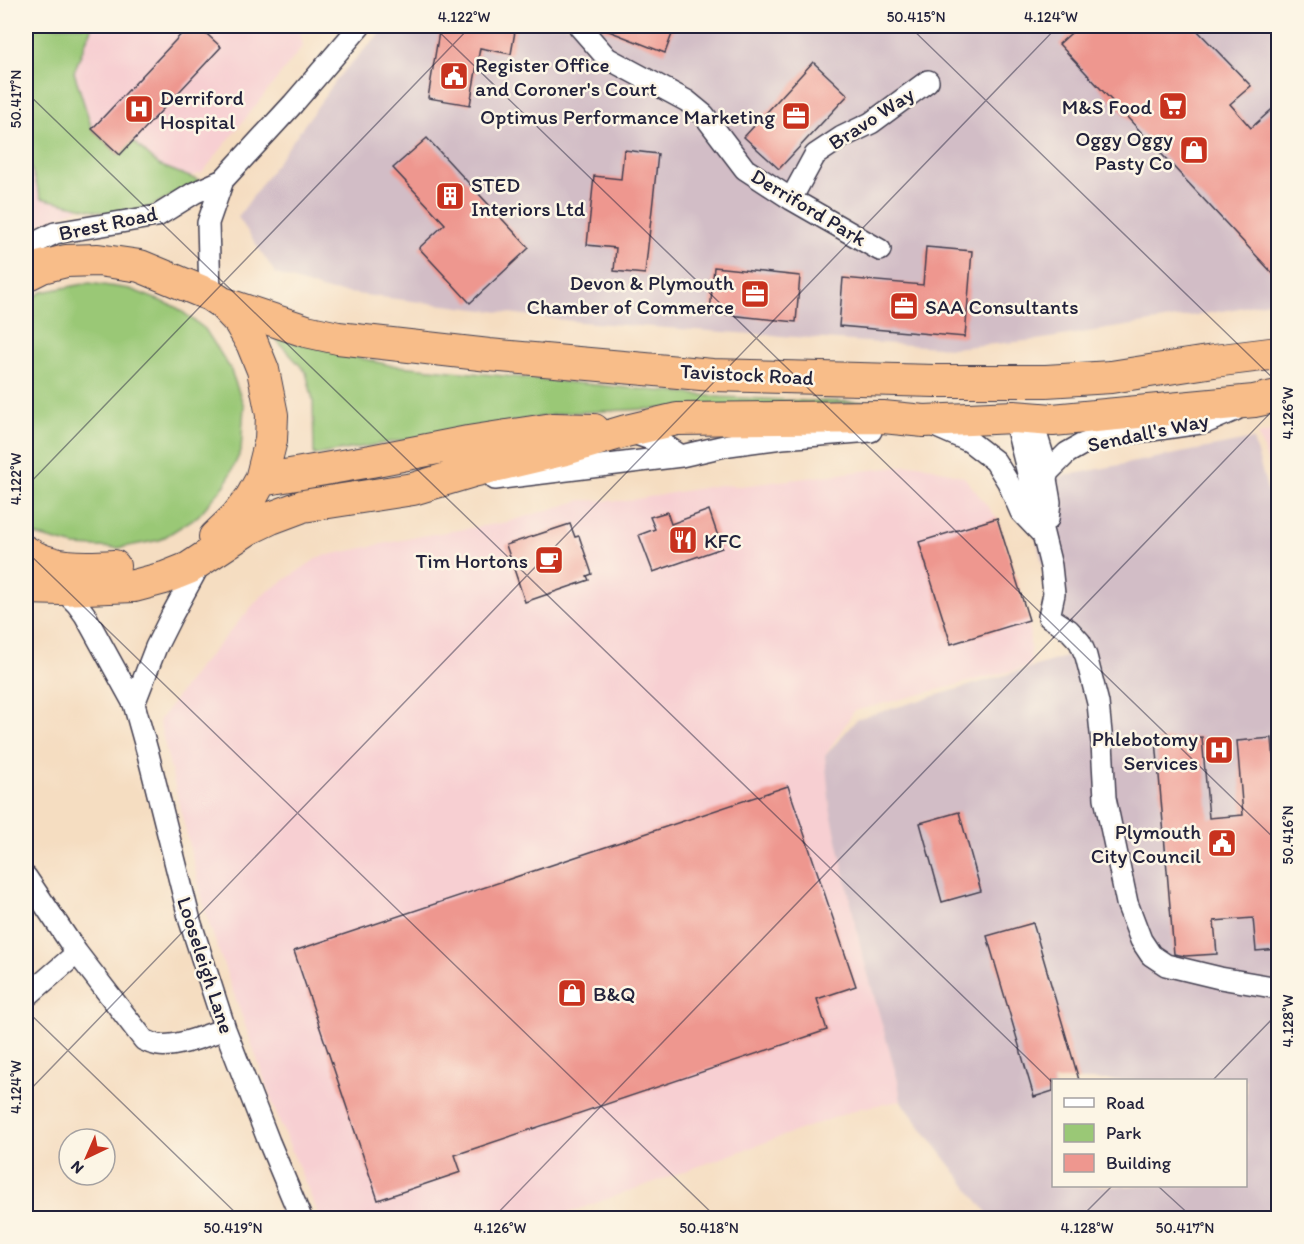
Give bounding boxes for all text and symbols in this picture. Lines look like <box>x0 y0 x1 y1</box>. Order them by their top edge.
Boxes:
text: 4.122°W <box>438 8 491 26</box>
text: 50.415°N <box>886 8 946 26</box>
text: 4.124°W <box>1024 8 1078 26</box>
place label: Register Office and Coroner's Court <box>475 52 657 101</box>
public building icon: Register Office and Coroner's Court <box>438 60 470 92</box>
text: 50.417°N <box>7 70 25 128</box>
street label: Bravo Way <box>824 81 918 155</box>
place label: Derriford Hospital <box>160 85 244 134</box>
supermarket icon: M&S Food <box>1157 90 1189 122</box>
hospital icon: Derriford Hospital <box>123 93 155 125</box>
place label: M&S Food <box>1062 94 1152 119</box>
office icon: Optimus Performance Marketing <box>780 100 812 132</box>
place label: Optimus Performance Marketing <box>480 104 775 129</box>
place label: Oggy Oggy Pasty Co <box>1075 126 1173 175</box>
shop icon: Oggy Oggy Pasty Co <box>1178 134 1210 166</box>
street label: Derriford Park <box>747 163 871 251</box>
place label: STED Interiors Ltd <box>471 172 586 221</box>
building icon: STED Interiors Ltd <box>434 180 466 212</box>
street label: Brest Road <box>56 200 160 246</box>
place label: Devon & Plymouth Chamber of Commerce <box>527 270 735 319</box>
office icon: Devon & Plymouth Chamber of Commerce <box>739 278 771 310</box>
office icon: SAA Consultants <box>888 290 920 322</box>
place label: SAA Consultants <box>925 294 1079 319</box>
street label: Tavistock Road <box>679 358 815 390</box>
text: 4.126°W <box>1279 386 1297 439</box>
street label: Sendall's Way <box>1085 407 1211 457</box>
text: 4.122°W <box>7 452 25 505</box>
restaurant icon: KFC <box>667 524 699 556</box>
place label: KFC <box>704 528 742 553</box>
cafe icon: Tim Hortons <box>533 544 565 576</box>
place label: Tim Hortons <box>416 548 528 573</box>
place label: Phlebotomy Services <box>1092 726 1198 775</box>
hospital icon: Phlebotomy Services <box>1203 734 1235 766</box>
text: 50.416°N <box>1279 805 1297 865</box>
place label: Plymouth City Council <box>1091 819 1201 868</box>
public building icon: Plymouth City Council <box>1206 827 1238 859</box>
street label: Looseleigh Lane <box>172 893 240 1037</box>
shop icon: B&Q <box>556 977 588 1009</box>
place label: B&Q <box>593 981 635 1006</box>
text: 4.128°W <box>1279 994 1297 1048</box>
text: 4.124°W <box>7 1060 25 1114</box>
legend <box>1052 1079 1247 1187</box>
text: Road <box>1106 1092 1145 1114</box>
text: Park <box>1106 1122 1141 1144</box>
north arrow <box>57 1127 117 1187</box>
text: Building <box>1106 1152 1172 1174</box>
text: N <box>66 1157 87 1178</box>
text: 50.419°N <box>203 1219 263 1237</box>
text: 4.126°W <box>474 1219 527 1237</box>
text: 50.418°N <box>679 1219 739 1237</box>
text: 4.128°W <box>1060 1219 1114 1237</box>
text: 50.417°N <box>1156 1219 1214 1237</box>

